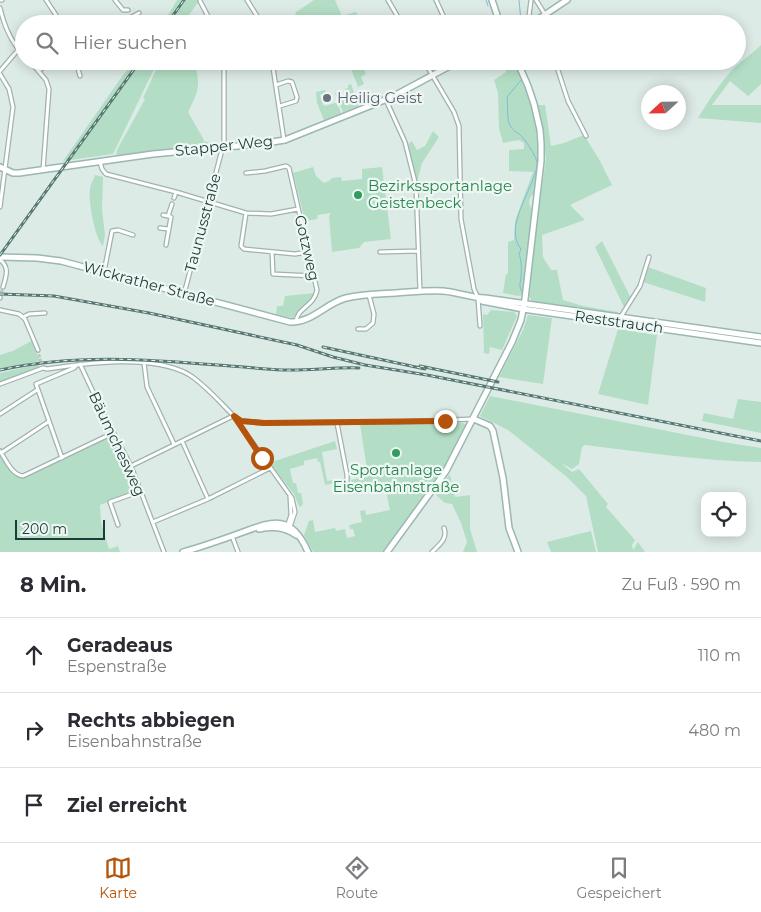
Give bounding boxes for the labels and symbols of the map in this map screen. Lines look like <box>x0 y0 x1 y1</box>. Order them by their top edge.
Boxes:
north arrow <box>641 85 686 130</box>
place label: Heilig Geist <box>337 88 423 107</box>
marker: Heilig Geist <box>321 92 333 104</box>
street label: Stapper Weg <box>174 131 274 160</box>
street label: Taunusstraße <box>180 171 225 274</box>
place label: Bezirkssportanlage Geistenbeck <box>368 176 512 212</box>
marker: Bezirkssportanlage Geistenbeck <box>352 189 364 201</box>
street label: Gotzweg <box>291 213 324 283</box>
street label: Wickrather Straße <box>81 257 217 310</box>
street label: Reststrauch <box>573 306 665 337</box>
street label: Bäumchesweg <box>85 388 150 499</box>
route end <box>434 410 457 433</box>
route start <box>251 447 274 470</box>
marker: Sportanlage Eisenbahnstraße <box>390 447 402 459</box>
place label: Sportanlage Eisenbahnstraße <box>333 460 459 496</box>
scale bar <box>15 517 105 540</box>

